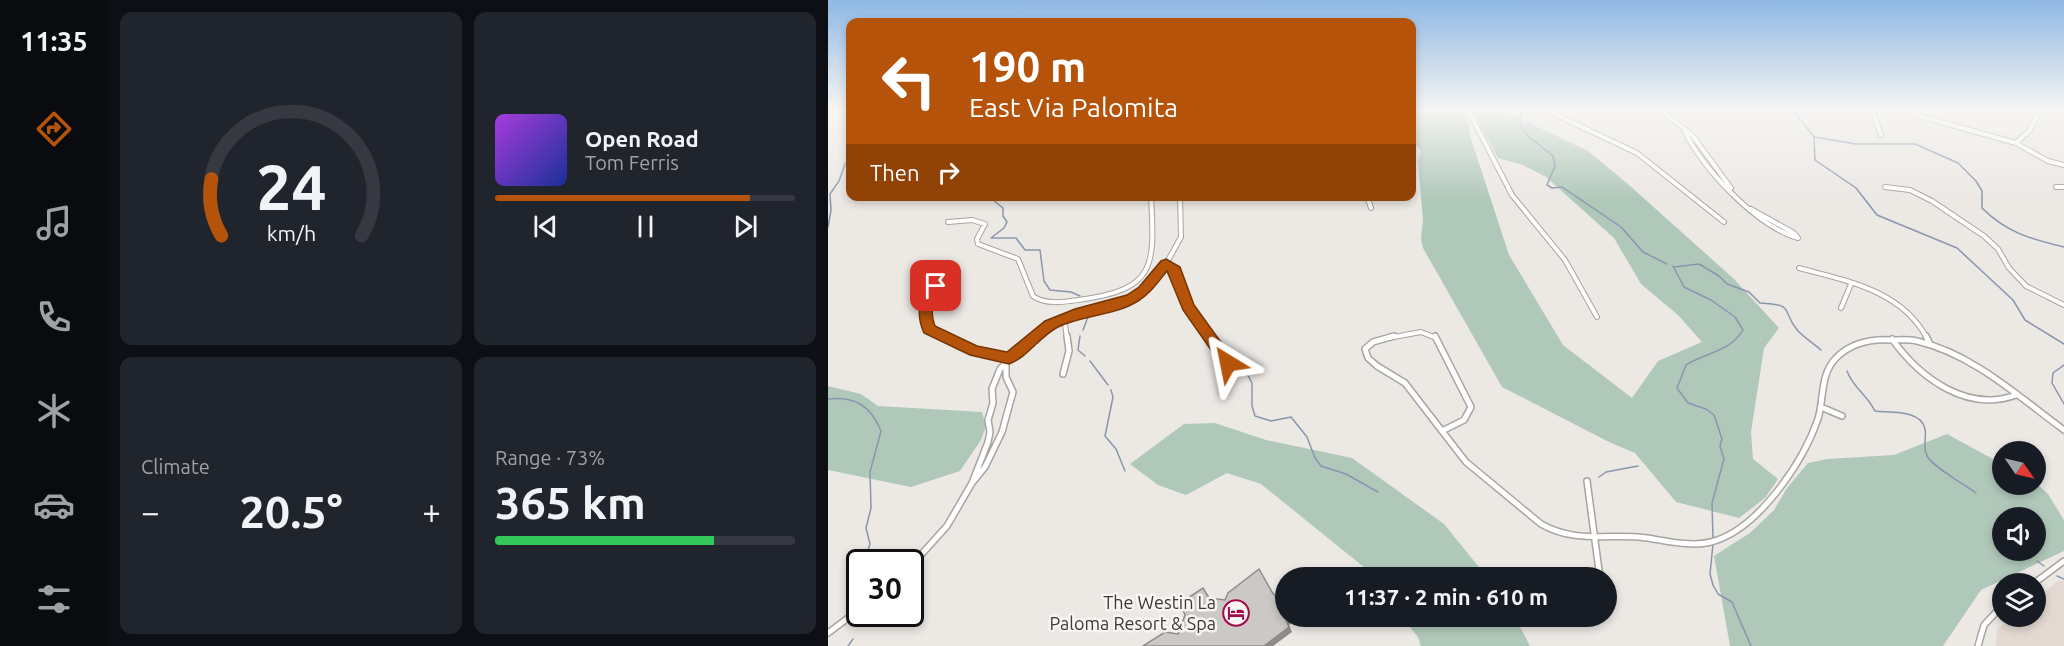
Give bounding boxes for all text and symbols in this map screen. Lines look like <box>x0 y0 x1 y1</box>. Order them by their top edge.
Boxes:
text: 11:35 <box>20 26 88 56</box>
icon: left <box>870 42 948 120</box>
text: 190 m <box>969 43 1086 90</box>
text: East Via Palomita <box>969 92 1178 122</box>
icon: directions <box>33 108 75 150</box>
text: Open Road <box>585 126 699 151</box>
text: Tom Ferris <box>585 151 679 174</box>
text: 24 <box>256 152 326 222</box>
icon: right <box>932 156 965 189</box>
text: Then <box>870 160 920 185</box>
icon: music <box>33 202 75 244</box>
icon: previous <box>529 210 562 243</box>
icon: pause <box>629 210 662 243</box>
icon: next <box>729 210 762 243</box>
text: km/h <box>266 221 316 245</box>
pin <box>910 260 961 311</box>
icon: arrive <box>919 269 952 302</box>
icon: phone <box>33 296 75 338</box>
position arrow <box>1196 331 1260 395</box>
icon: climate <box>33 390 75 432</box>
north arrow <box>1992 441 2046 495</box>
map controls <box>1992 441 2046 627</box>
text: Range · 73% <box>495 446 605 469</box>
text: Climate <box>141 455 210 478</box>
text: 365 km <box>495 477 646 528</box>
icon: car <box>33 484 75 526</box>
text: 20.5° <box>239 486 343 537</box>
text: − <box>141 493 160 530</box>
text: + <box>422 493 441 530</box>
button: sound <box>1992 507 2046 561</box>
speed limit sign: 30 <box>846 549 924 627</box>
button: layers <box>1992 573 2046 627</box>
icon: filters <box>33 578 75 620</box>
text: 11:37 · 2 min · 610 m <box>1344 584 1548 609</box>
place label: The Westin La Paloma Resort & Spa <box>1049 592 1216 633</box>
hotel icon: The Westin La Paloma Resort & Spa <box>1221 598 1251 628</box>

